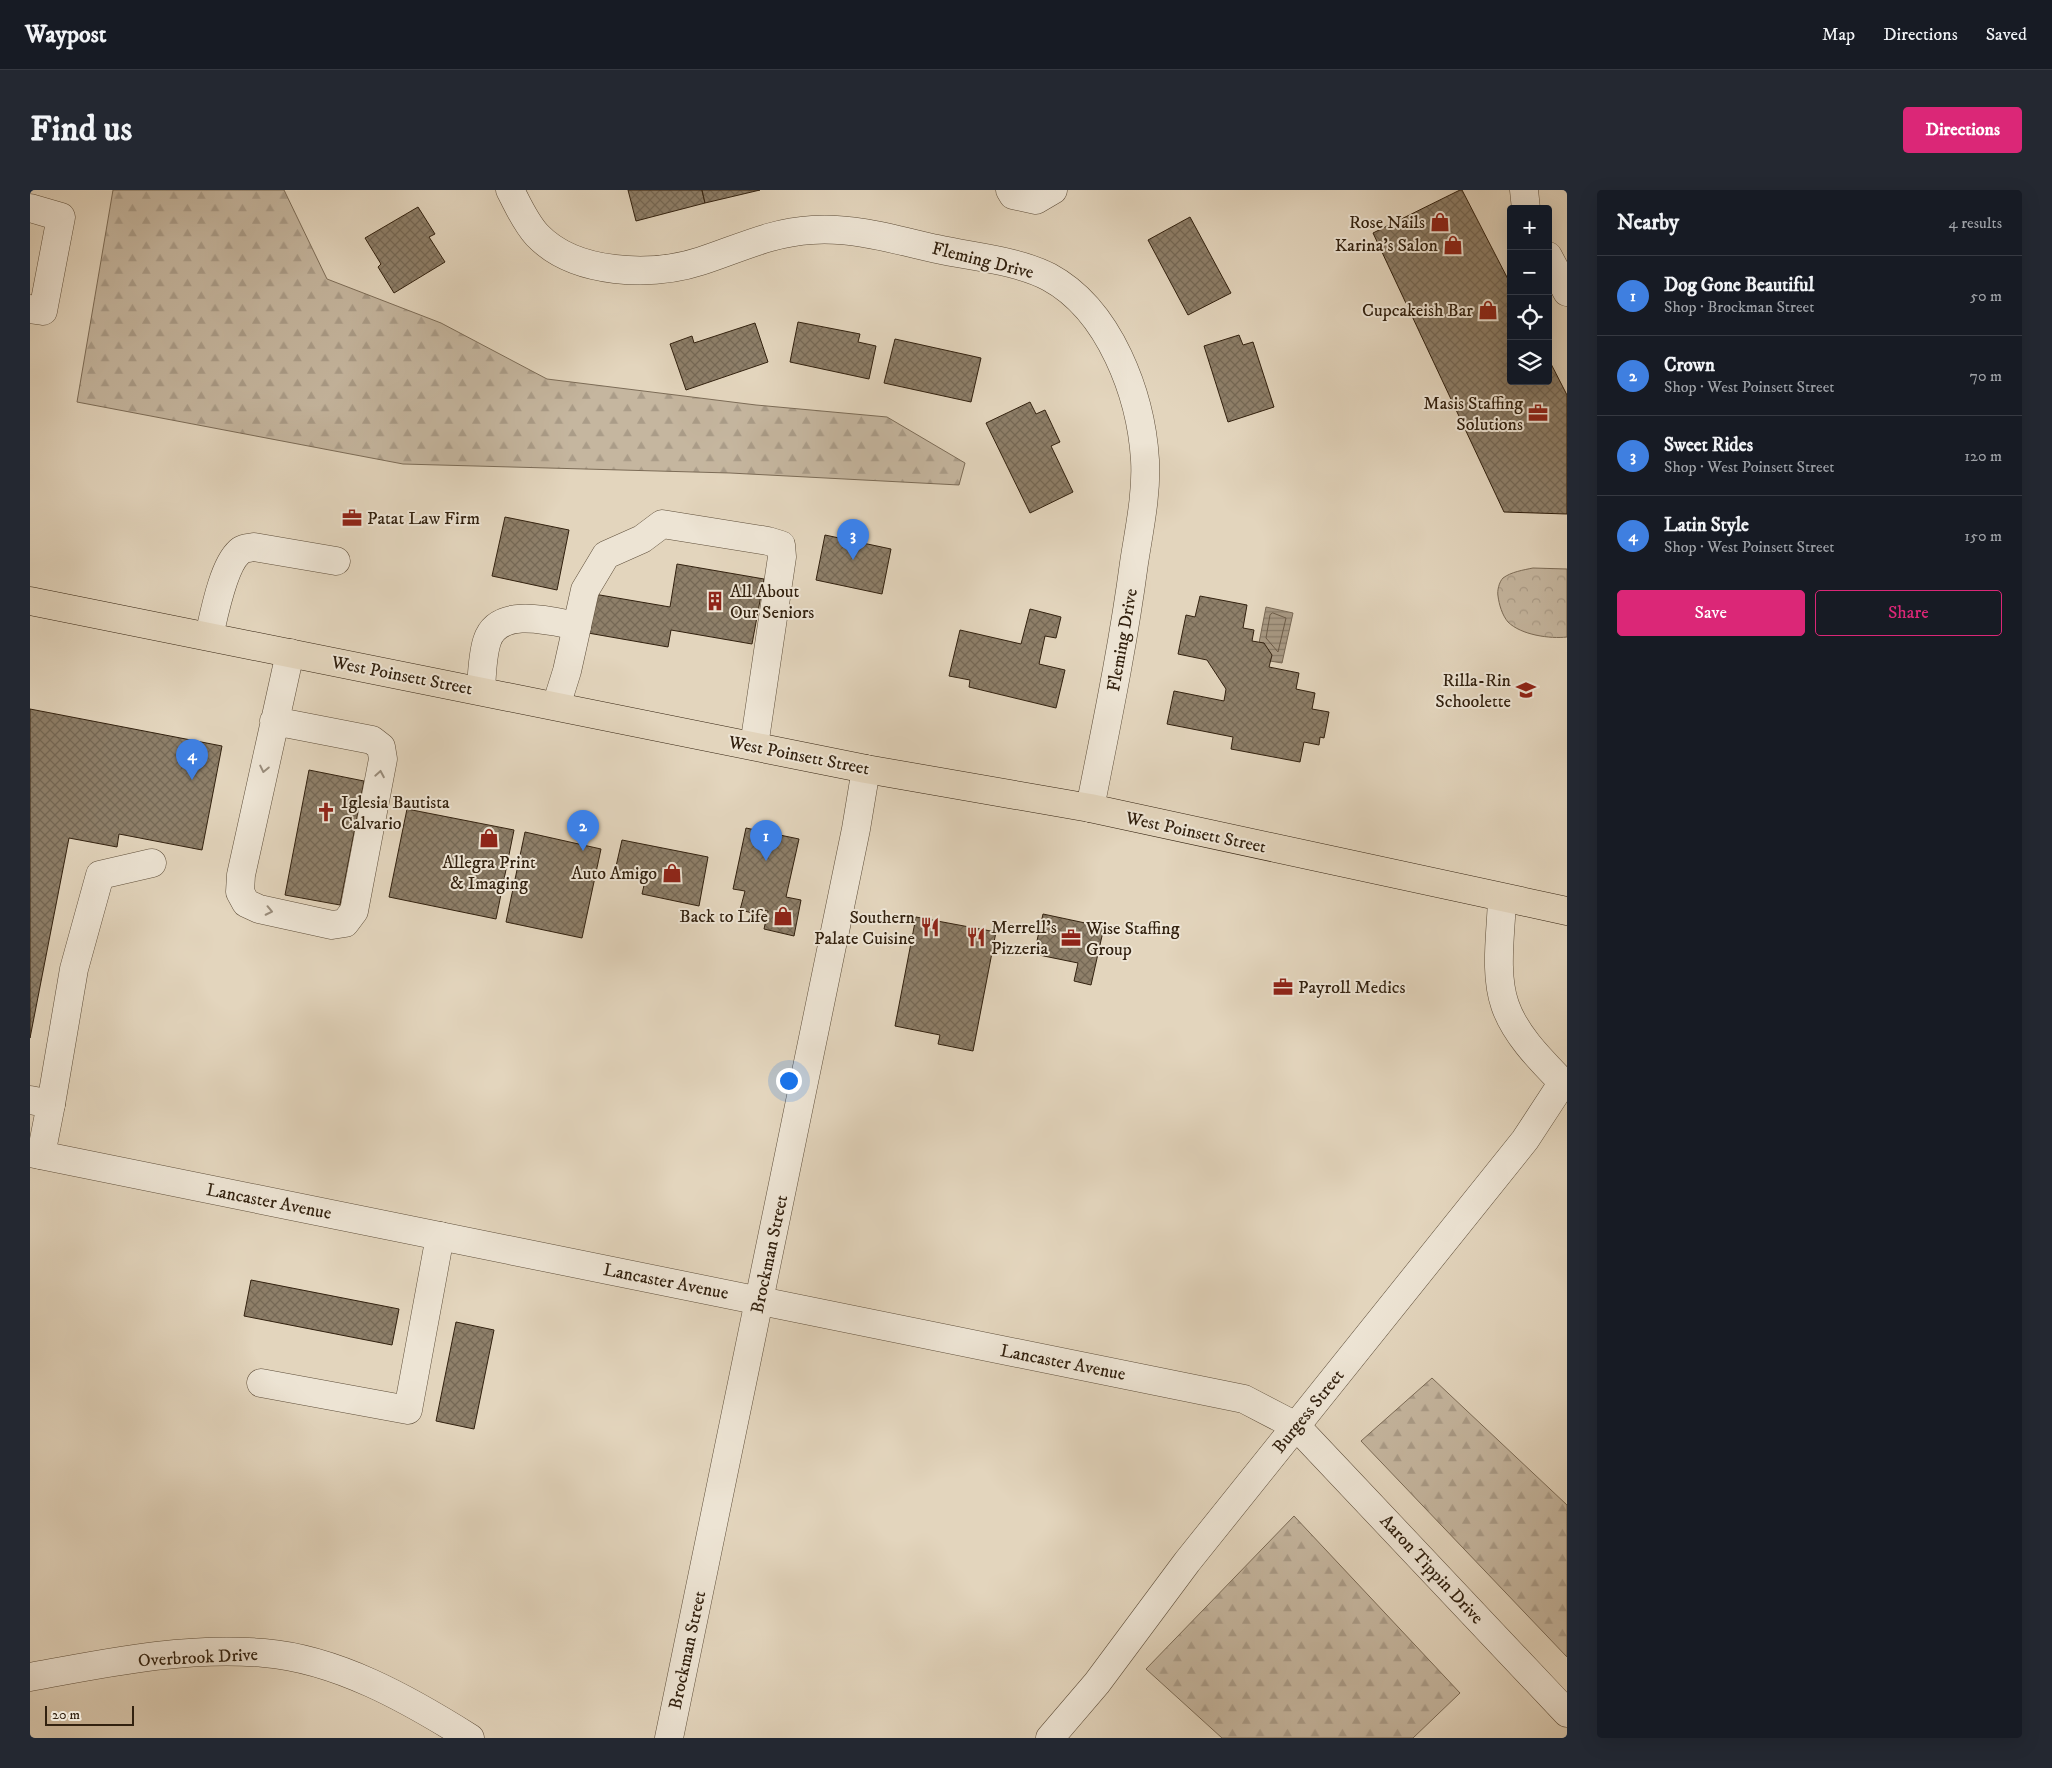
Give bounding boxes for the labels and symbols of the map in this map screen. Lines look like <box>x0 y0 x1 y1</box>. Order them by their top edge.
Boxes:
shop icon: Rose Nails <box>1429 211 1451 233</box>
place label: Rose Nails <box>1349 212 1425 234</box>
shop icon: Karina's Salon <box>1442 234 1464 256</box>
place label: Karina's Salon <box>1335 235 1439 257</box>
street label: Fleming Drive <box>930 238 1036 284</box>
shop icon: Cupcakeish Bar <box>1477 299 1499 321</box>
place label: Cupcakeish Bar <box>1362 300 1473 322</box>
place label: Masis Staffing Solutions <box>1423 393 1523 436</box>
office icon: Masis Staffing Solutions <box>1527 402 1549 424</box>
office icon: Patat Law Firm <box>341 507 363 529</box>
place label: Patat Law Firm <box>367 508 480 530</box>
pin: 3 <box>837 519 869 560</box>
place label: All About Our Seniors <box>730 581 814 624</box>
street label: Fleming Drive <box>1103 587 1143 693</box>
building icon: All About Our Seniors <box>704 590 726 612</box>
street label: West Poinsett Street <box>329 651 474 700</box>
place label: Rilla-Rin Schoolette <box>1435 670 1512 713</box>
school or university icon: Rilla-Rin Schoolette <box>1515 679 1537 701</box>
street label: West Poinsett Street <box>726 731 871 780</box>
pin: 4 <box>176 739 208 780</box>
one-way arrow <box>259 765 270 774</box>
one-way arrow <box>374 769 384 778</box>
place label: Iglesia Bautista Calvario <box>341 792 450 835</box>
church icon: Iglesia Bautista Calvario <box>315 801 337 823</box>
street label: West Poinsett Street <box>1123 807 1268 859</box>
pin: 2 <box>567 810 599 851</box>
pin: 1 <box>750 820 782 861</box>
shop icon: Allegra Print & Imaging <box>478 827 500 849</box>
place label: Allegra Print & Imaging <box>442 852 536 895</box>
shop icon: Auto Amigo <box>661 862 683 884</box>
place label: Auto Amigo <box>571 863 657 885</box>
one-way arrow <box>264 905 273 916</box>
shop icon: Back to Life <box>772 905 794 927</box>
place label: Back to Life <box>679 906 768 928</box>
place label: Southern Palate Cuisine <box>814 907 916 950</box>
restaurant icon: Southern Palate Cuisine <box>919 916 941 938</box>
place label: Merrell's Pizzeria <box>991 917 1057 960</box>
place label: Wise Staffing Group <box>1085 918 1180 961</box>
restaurant icon: Merrell's Pizzeria <box>965 926 987 948</box>
office icon: Wise Staffing Group <box>1060 927 1082 949</box>
office icon: Payroll Medics <box>1272 976 1294 998</box>
place label: Payroll Medics <box>1298 977 1406 999</box>
your location <box>776 1068 802 1094</box>
street label: Lancaster Avenue <box>204 1179 333 1225</box>
street label: Brockman Street <box>747 1193 793 1315</box>
street label: Lancaster Avenue <box>601 1259 730 1305</box>
street label: Lancaster Avenue <box>998 1340 1127 1386</box>
street label: Burgess Street <box>1268 1365 1349 1458</box>
street label: Aaron Tippin Drive <box>1375 1510 1488 1629</box>
street label: Brockman Street <box>665 1589 711 1711</box>
street label: Overbrook Drive <box>137 1644 259 1672</box>
scale bar <box>45 1703 134 1726</box>

